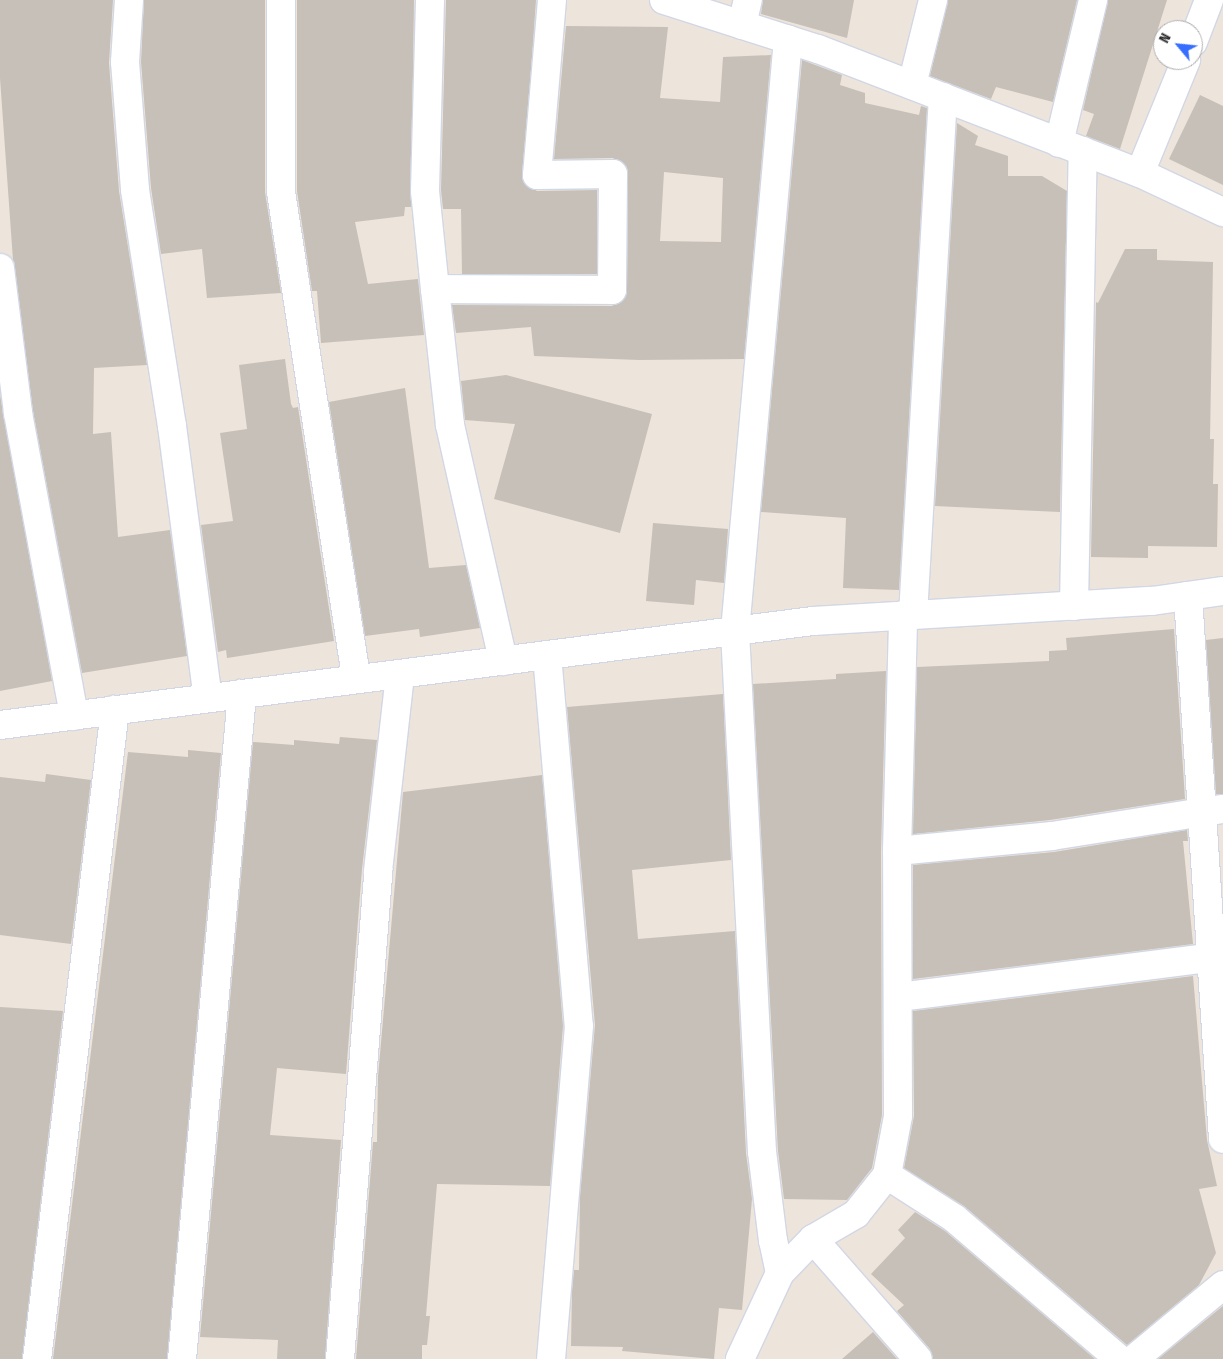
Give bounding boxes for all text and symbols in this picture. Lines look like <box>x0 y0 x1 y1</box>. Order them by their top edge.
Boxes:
north arrow <box>1153 20 1203 70</box>
text: N <box>1156 31 1175 46</box>

